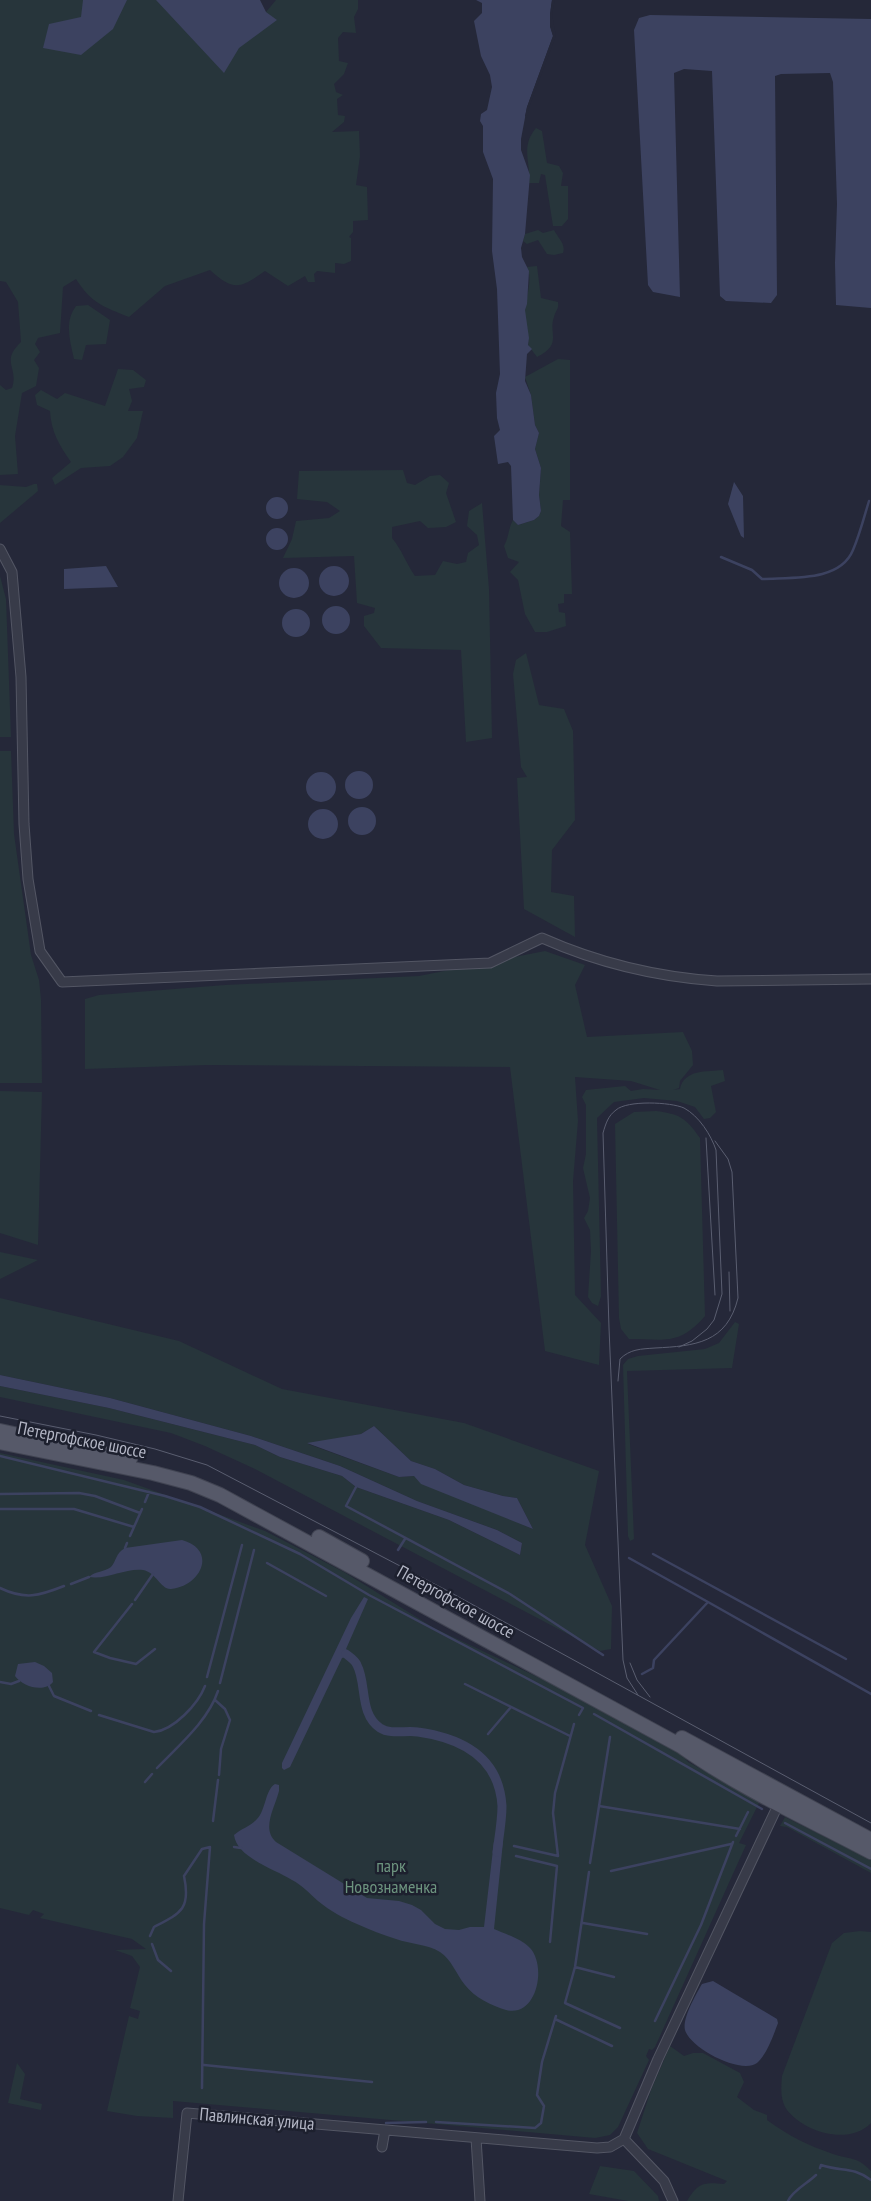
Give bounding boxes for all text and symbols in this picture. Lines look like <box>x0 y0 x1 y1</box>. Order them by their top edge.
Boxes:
street label: Петергофское шоссе <box>16 1416 149 1463</box>
street label: Петергофское шоссе <box>393 1560 519 1643</box>
park label: парк Новознаменка <box>345 1854 437 1898</box>
street label: Павлинская улица <box>199 2102 315 2135</box>

